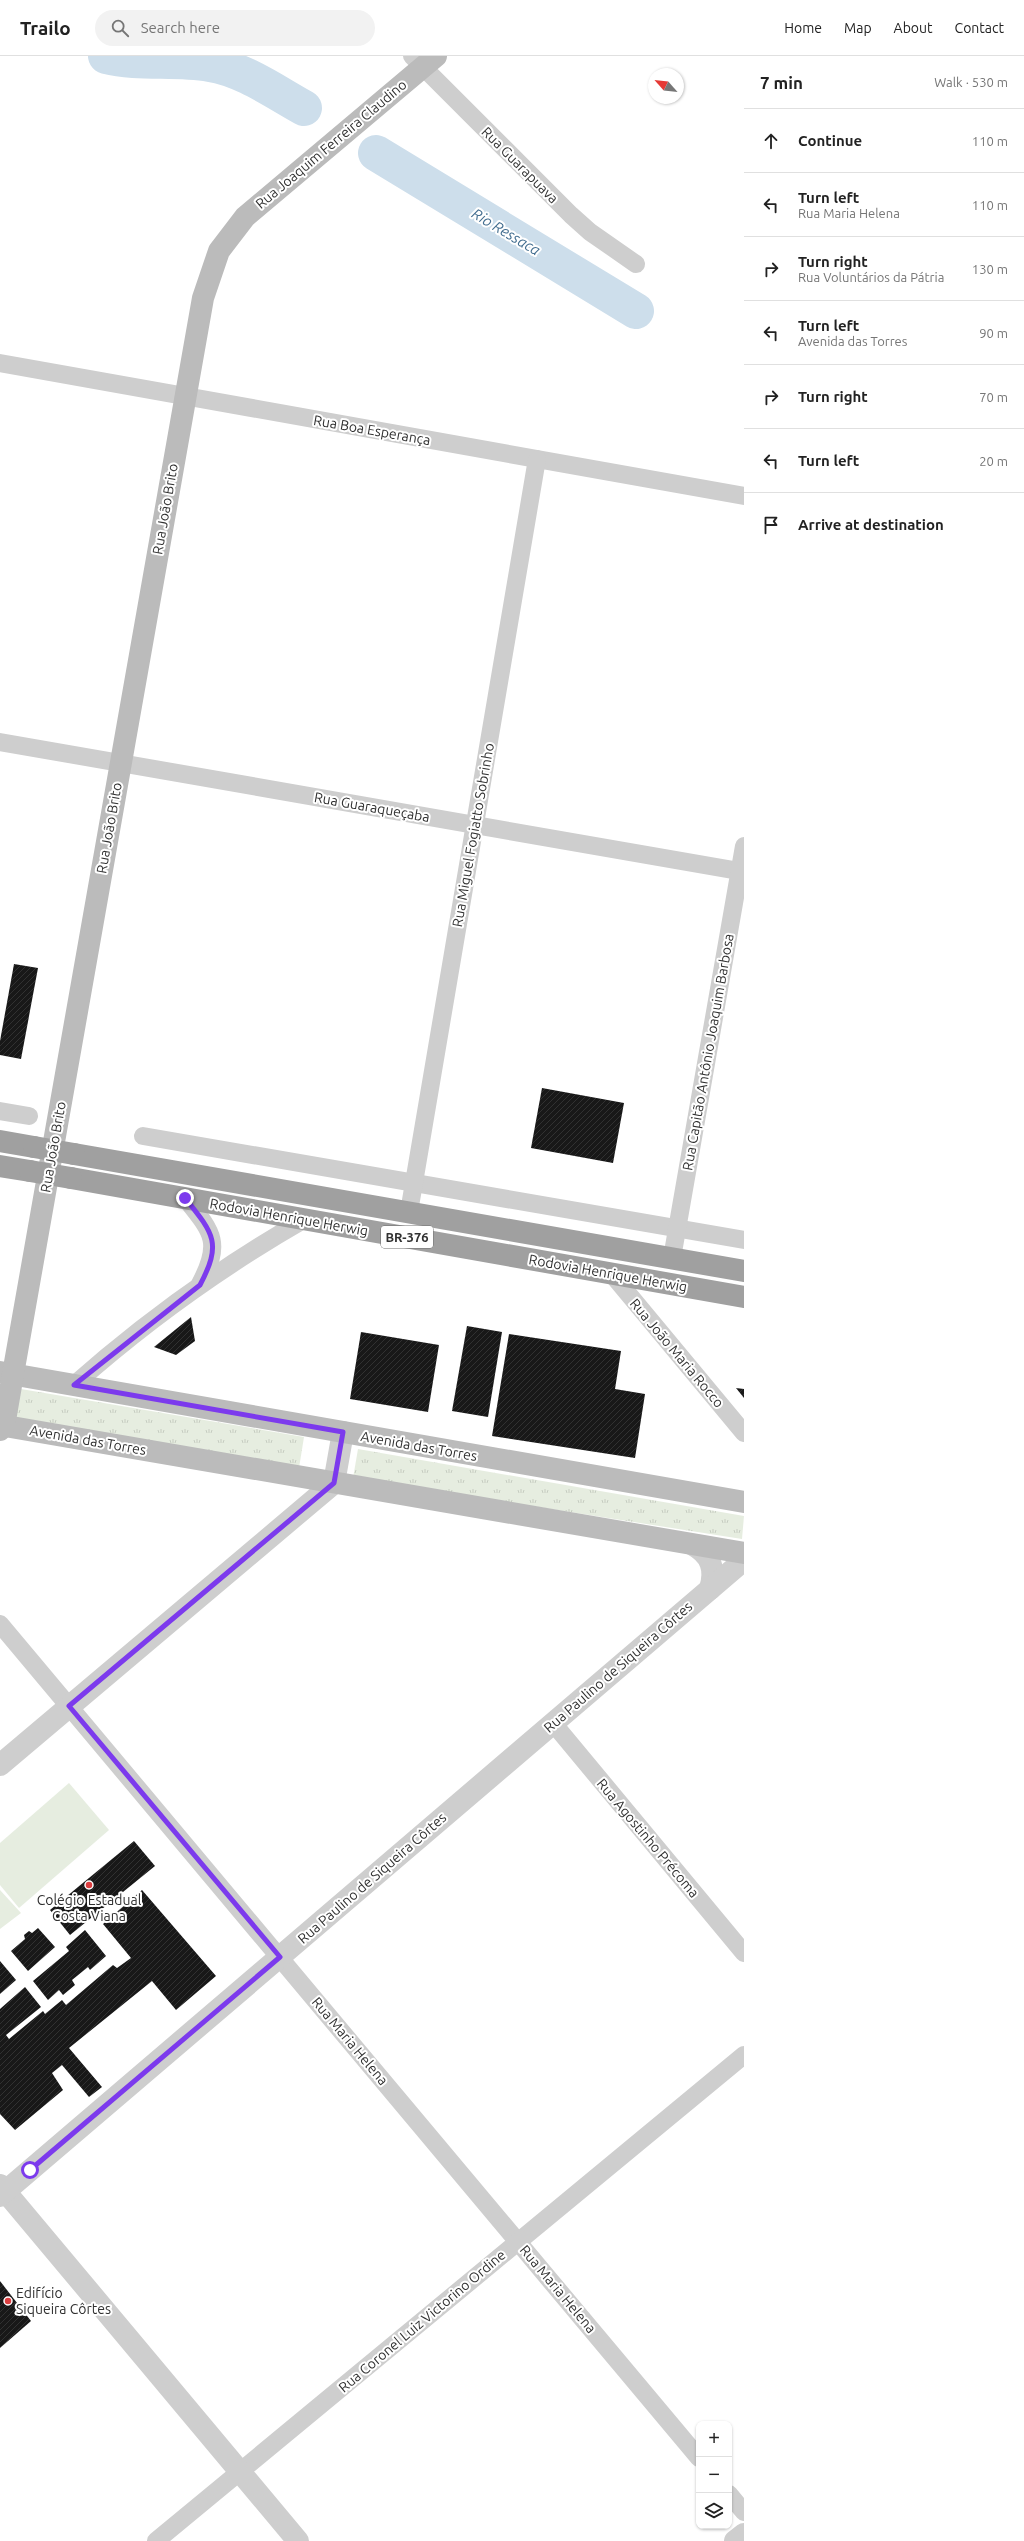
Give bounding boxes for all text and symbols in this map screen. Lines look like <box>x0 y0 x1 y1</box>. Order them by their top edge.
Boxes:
search box <box>95 10 375 46</box>
text: Trailo <box>20 17 71 39</box>
icon: search <box>109 17 131 39</box>
text: Search here <box>141 19 220 36</box>
text: Home <box>784 20 822 36</box>
text: Map <box>844 20 872 36</box>
text: About <box>894 20 933 36</box>
text: Contact <box>955 20 1004 36</box>
north arrow <box>648 68 684 104</box>
text: 7 min <box>760 73 803 92</box>
text: Walk · 530 m <box>934 75 1008 89</box>
street label: Rua Joaquim Ferreira Claudino <box>252 76 410 212</box>
street label: Rua Guarapuava <box>478 123 562 207</box>
icon: ahead <box>760 130 782 152</box>
text: Continue <box>798 132 862 149</box>
text: 110 m <box>972 134 1008 148</box>
text: Turn left <box>798 189 859 206</box>
icon: left <box>760 194 782 216</box>
text: 110 m <box>972 198 1008 212</box>
water label: Rio Ressaca <box>469 205 543 259</box>
text: Rua Maria Helena <box>798 206 900 220</box>
text: Turn right <box>798 253 868 270</box>
icon: right <box>760 258 782 280</box>
text: 130 m <box>972 262 1008 276</box>
text: Rua Voluntários da Pátria <box>798 270 944 284</box>
text: Turn left <box>798 317 859 334</box>
icon: left <box>760 322 782 344</box>
text: 90 m <box>979 326 1008 340</box>
text: Avenida das Torres <box>798 334 907 348</box>
icon: right <box>760 386 782 408</box>
text: Turn right <box>798 388 868 405</box>
text: 70 m <box>979 390 1008 404</box>
street label: Rua Boa Esperança <box>312 412 432 448</box>
icon: left <box>760 450 782 472</box>
text: Turn left <box>798 452 859 469</box>
text: 20 m <box>979 454 1008 468</box>
street label: Rua João Brito <box>149 462 181 556</box>
icon: arrive <box>760 514 782 536</box>
text: Arrive at destination <box>798 516 944 533</box>
street label: Rua Miguel Fogiatto Sobrinho <box>449 742 497 928</box>
street label: Rua João Brito <box>93 781 125 875</box>
street label: Rua Guaraqueçaba <box>313 789 431 825</box>
street label: Rua Capitão Antônio Joaquim Barbosa <box>679 932 737 1172</box>
street label: Rua João Brito <box>37 1100 69 1194</box>
route end <box>176 1189 194 1207</box>
street label: Rodovia Henrique Herwig <box>209 1195 369 1239</box>
road number: BR-376 <box>381 1226 433 1248</box>
street label: Rodovia Henrique Herwig <box>528 1251 688 1295</box>
street label: Rua João Maria Rocco <box>627 1295 727 1411</box>
street label: Avenida das Torres <box>29 1422 147 1458</box>
street label: Avenida das Torres <box>360 1428 478 1464</box>
street label: Rua Paulino de Siqueira Côrtes <box>541 1598 695 1736</box>
street label: Rua Agostinho Précoma <box>594 1775 702 1901</box>
street label: Rua Paulino de Siqueira Côrtes <box>295 1809 449 1947</box>
marker: Colégio Estadual Costa Viana <box>84 1880 94 1890</box>
place label: Colégio Estadual Costa Viana <box>37 1892 142 1924</box>
street label: Rua Maria Helena <box>309 1994 391 2088</box>
route start <box>21 2161 39 2179</box>
street label: Rua Maria Helena <box>517 2242 599 2336</box>
street label: Rua Coronel Luiz Victorino Ordine <box>335 2247 509 2395</box>
place label: Edifício Siqueira Côrtes <box>16 2285 111 2317</box>
marker: Edifício Siqueira Côrtes <box>3 2296 13 2306</box>
map controls <box>696 2421 732 2529</box>
button: + <box>696 2421 732 2457</box>
button: − <box>696 2457 732 2493</box>
button: layers <box>696 2493 732 2529</box>

